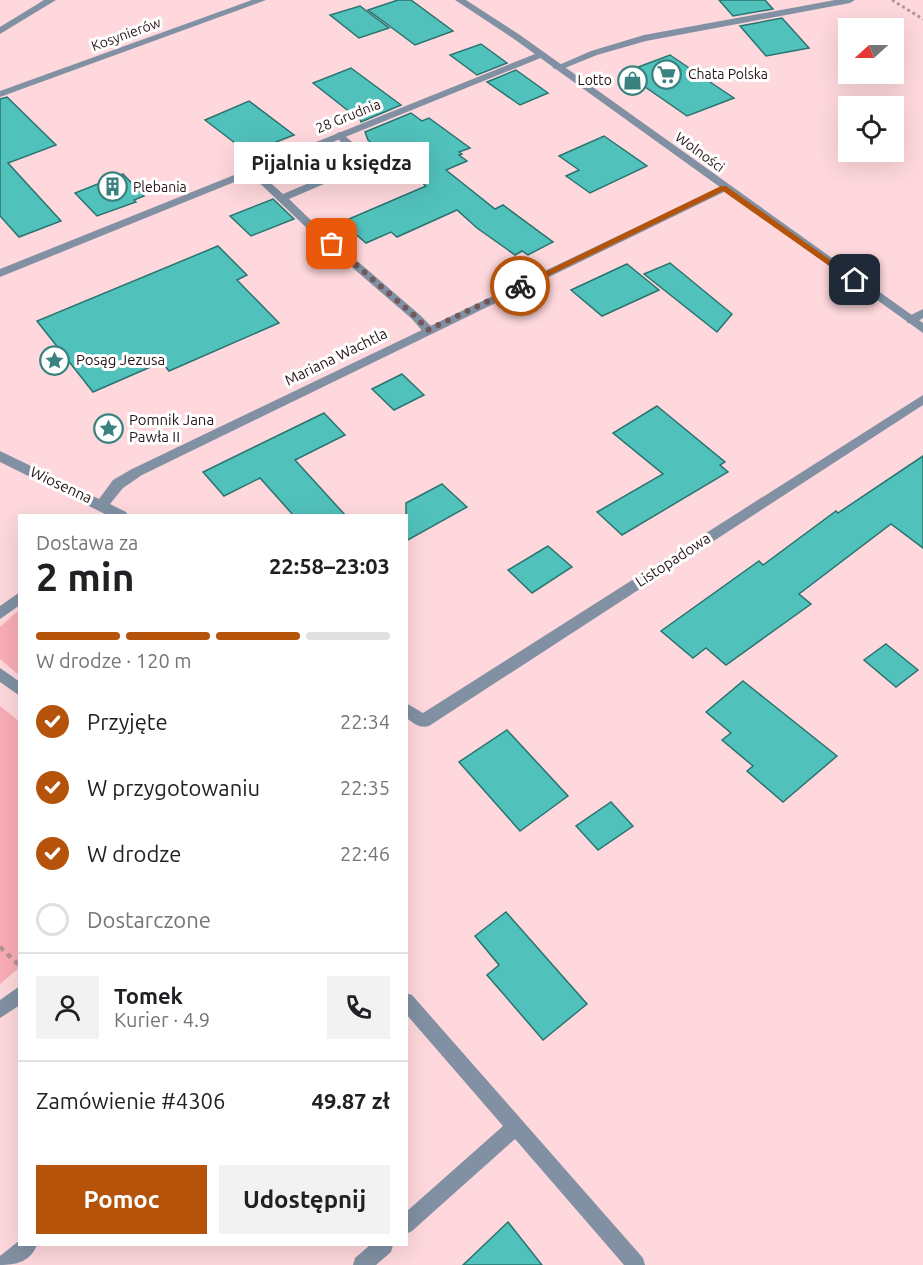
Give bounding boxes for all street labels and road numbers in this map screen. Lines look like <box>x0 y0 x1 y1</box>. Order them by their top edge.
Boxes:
street label: Kosynierów <box>89 14 163 54</box>
street label: 28 Grudnia <box>313 96 383 136</box>
street label: Wolności <box>672 129 728 175</box>
street label: Mariana Wachtla <box>282 324 390 389</box>
street label: Wiosenna <box>28 463 95 506</box>
street label: Listopadowa <box>632 529 713 590</box>

